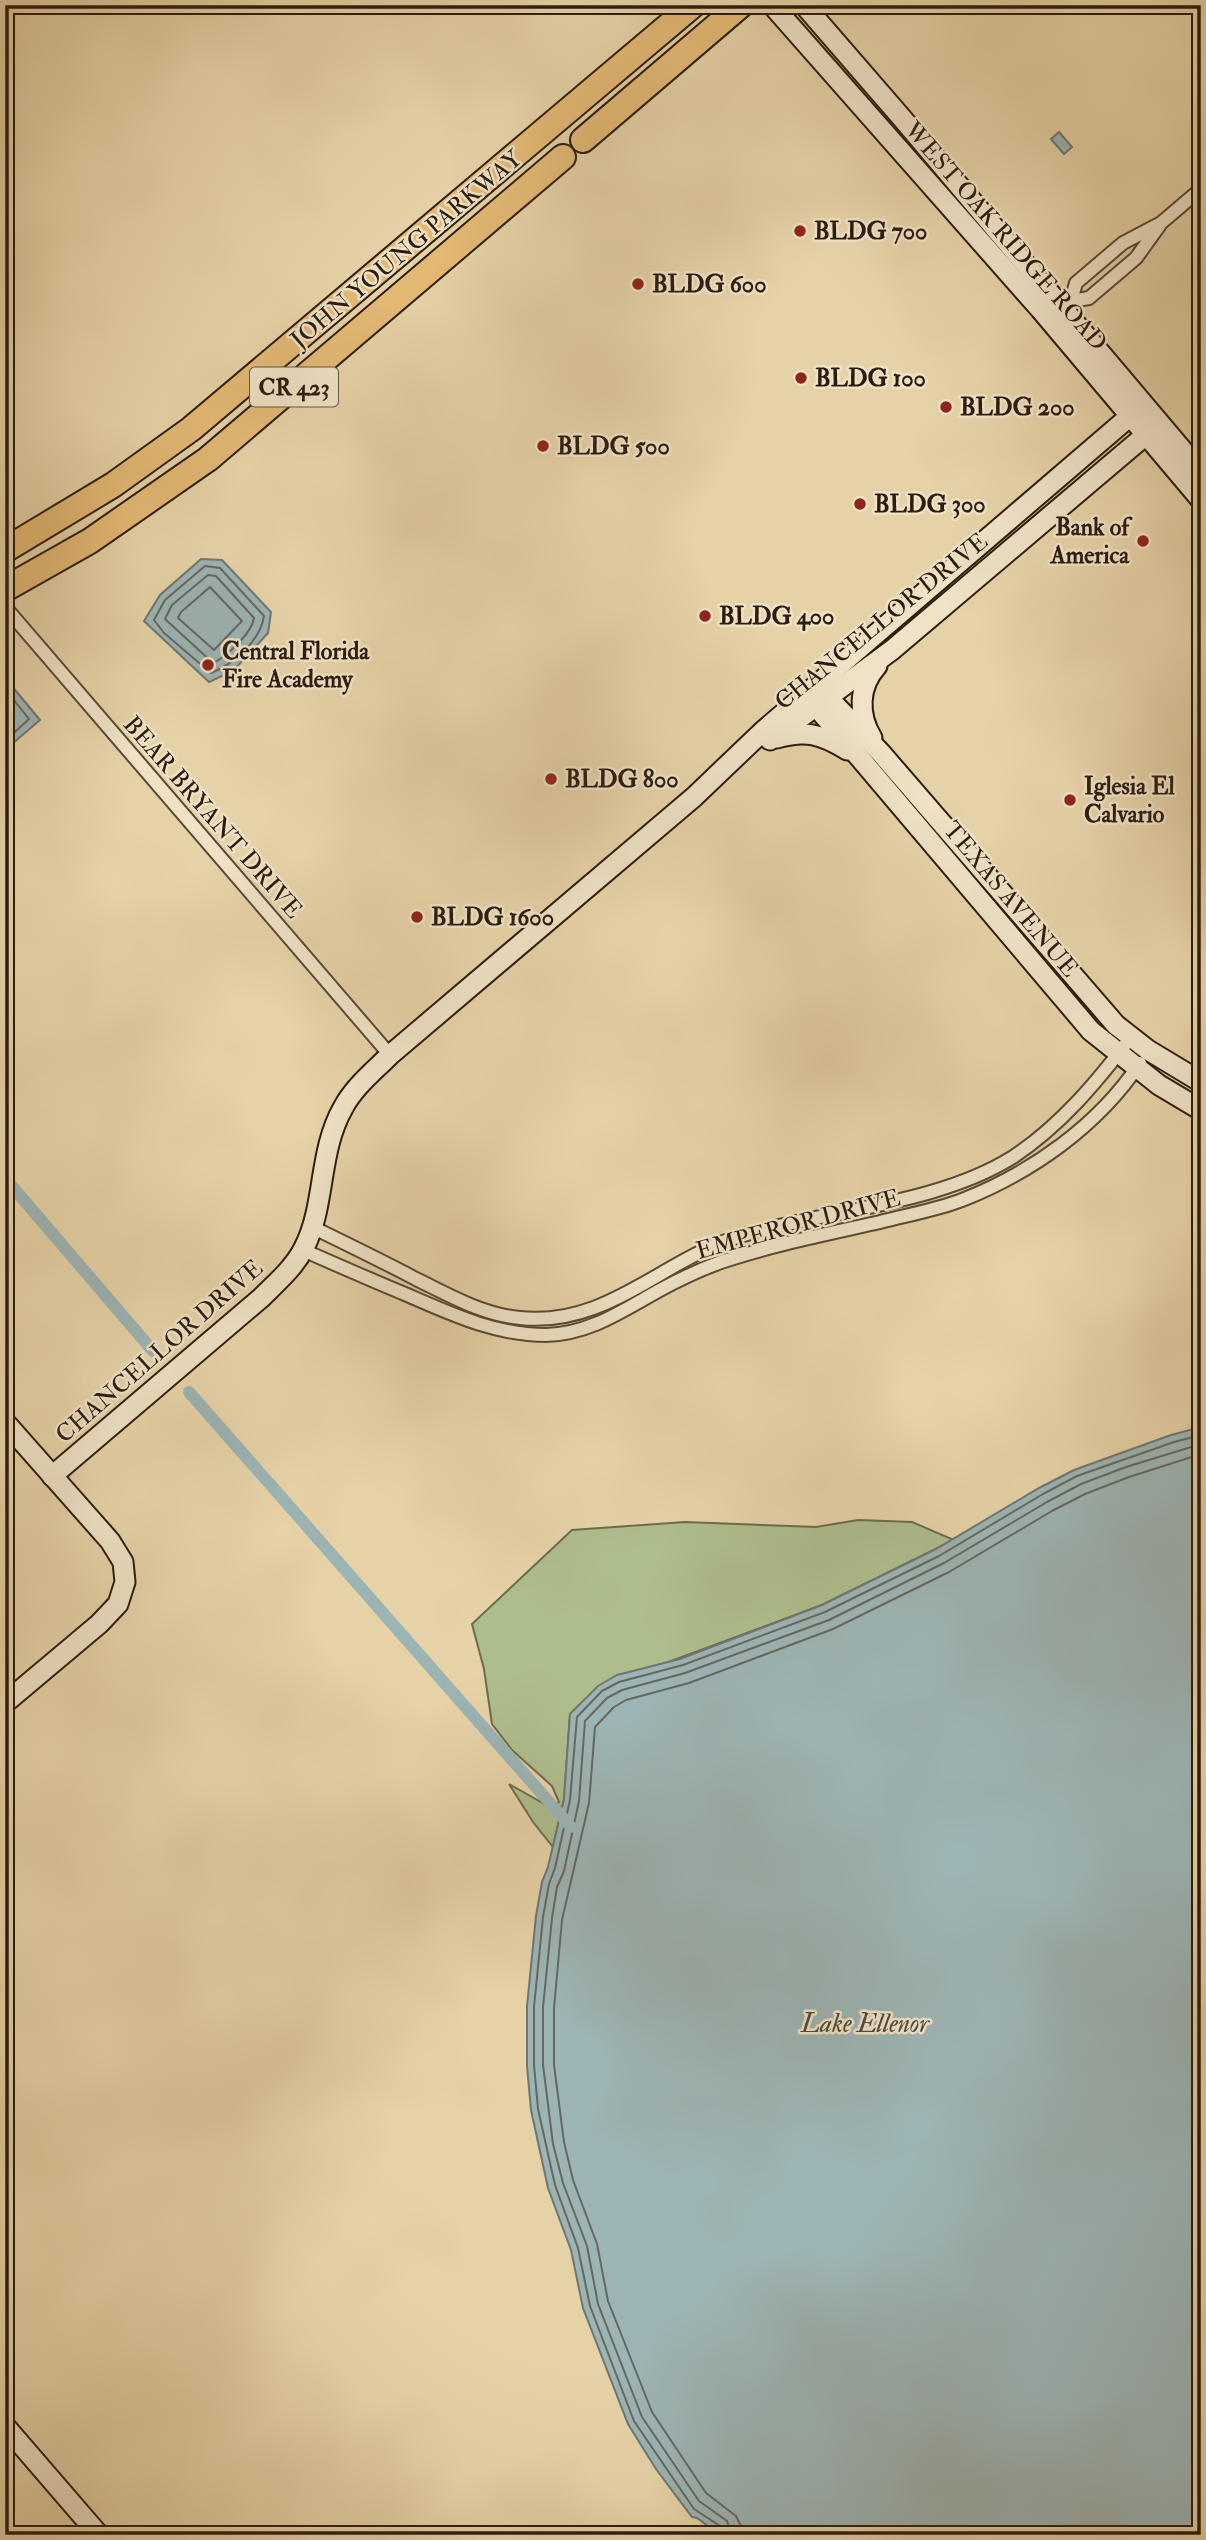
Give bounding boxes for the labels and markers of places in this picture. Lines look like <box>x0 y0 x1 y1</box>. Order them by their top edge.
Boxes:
place label: BLDG 700 <box>814 216 927 247</box>
marker: BLDG 700 <box>792 223 808 239</box>
place label: BLDG 600 <box>652 269 766 300</box>
marker: BLDG 600 <box>630 276 646 292</box>
place label: BLDG 100 <box>815 363 926 394</box>
marker: BLDG 100 <box>793 370 809 386</box>
place label: BLDG 200 <box>960 392 1075 423</box>
marker: BLDG 200 <box>938 399 954 415</box>
place label: BLDG 500 <box>557 431 670 462</box>
marker: BLDG 500 <box>535 438 551 454</box>
place label: BLDG 300 <box>874 489 986 520</box>
marker: BLDG 300 <box>852 496 868 512</box>
place label: Bank of America <box>1049 512 1133 571</box>
marker: Bank of America <box>1135 533 1151 549</box>
place label: BLDG 400 <box>719 601 834 632</box>
marker: BLDG 400 <box>697 608 713 624</box>
place label: Central Florida Fire Academy <box>222 636 370 695</box>
marker: Central Florida Fire Academy <box>200 657 216 673</box>
place label: BLDG 800 <box>565 764 679 795</box>
marker: BLDG 800 <box>543 771 559 787</box>
place label: Iglesia El Calvario <box>1084 771 1175 830</box>
marker: Iglesia El Calvario <box>1062 792 1078 808</box>
place label: BLDG 1600 <box>431 902 554 933</box>
marker: BLDG 1600 <box>409 909 425 925</box>

